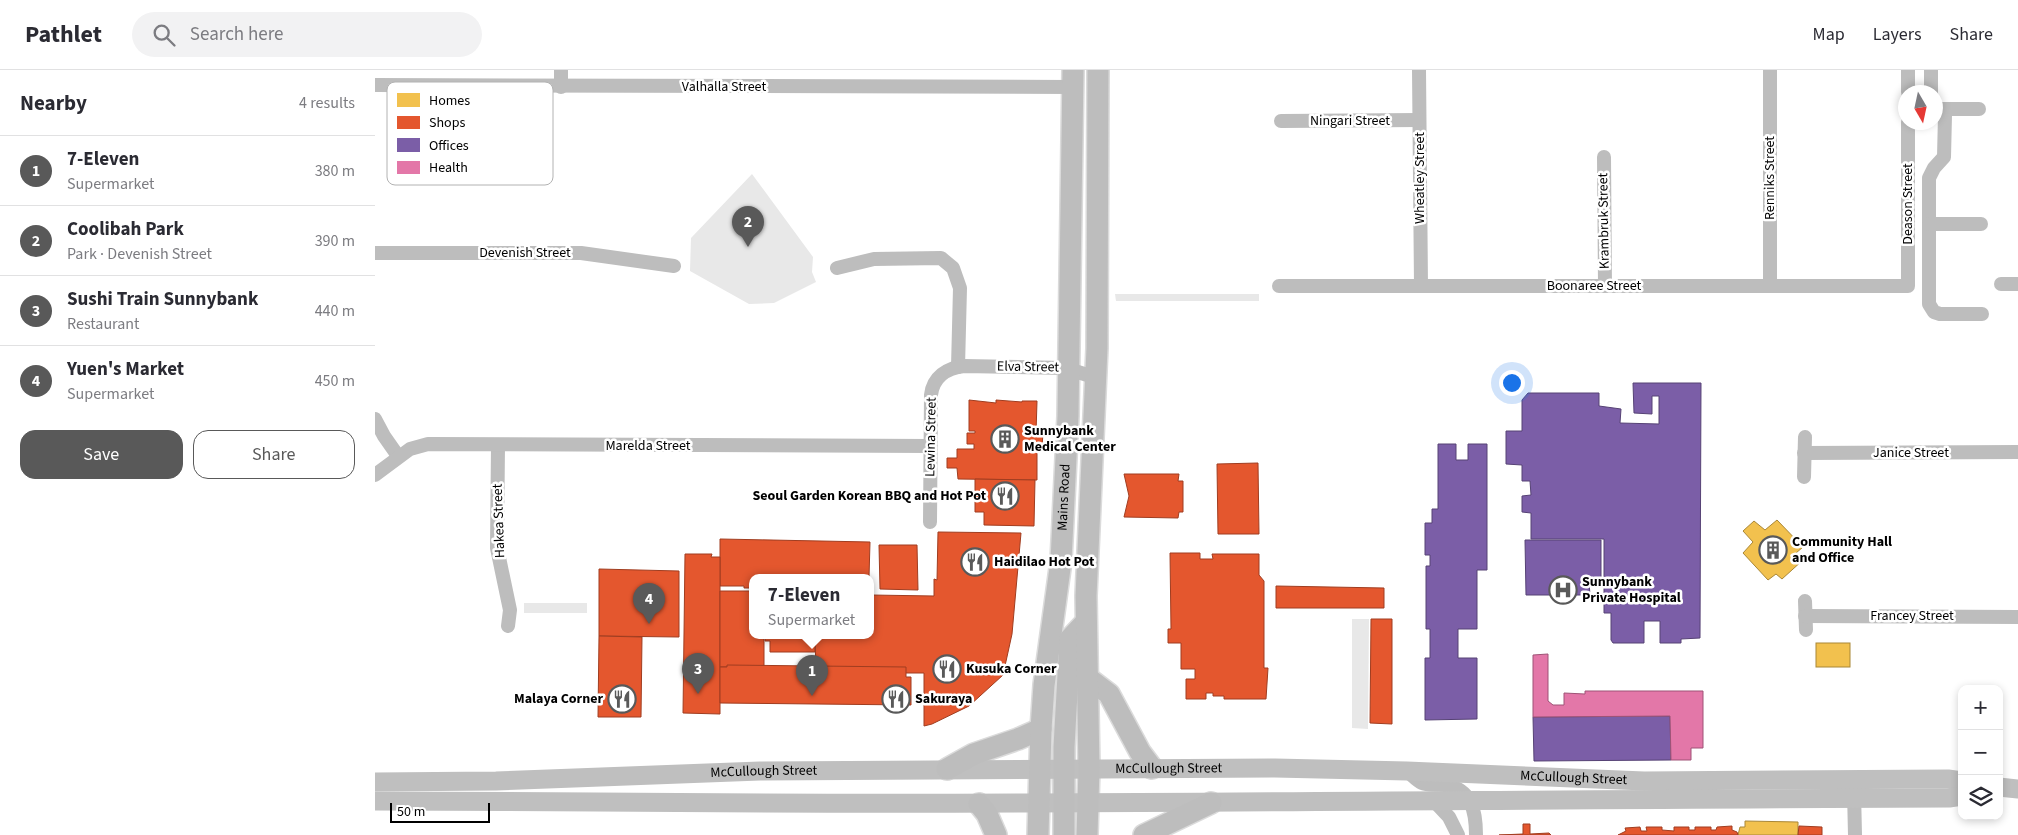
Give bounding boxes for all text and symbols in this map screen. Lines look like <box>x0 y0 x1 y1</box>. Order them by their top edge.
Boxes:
search box <box>132 12 482 57</box>
text: Pathlet <box>25 17 102 52</box>
icon: search <box>150 21 178 49</box>
text: Search here <box>190 21 284 48</box>
text: Map <box>1813 22 1845 47</box>
text: Layers <box>1873 22 1922 47</box>
text: Share <box>1950 22 1993 47</box>
street label: Valhalla Street <box>682 77 766 97</box>
legend <box>387 82 553 185</box>
north arrow <box>1898 85 1943 130</box>
text: Nearby <box>20 88 87 118</box>
text: Homes <box>429 91 470 111</box>
text: 4 results <box>299 92 355 114</box>
street label: Ningari Street <box>1310 111 1390 131</box>
text: Shops <box>429 113 465 133</box>
street label: Wheatley Street <box>1410 132 1430 224</box>
text: Offices <box>429 136 469 156</box>
street label: Renniks Street <box>1760 136 1780 220</box>
text: 7-Eleven <box>67 146 139 173</box>
text: Health <box>429 158 468 178</box>
text: 1 <box>32 160 40 182</box>
text: 380 m <box>315 160 355 182</box>
street label: Deason Street <box>1898 163 1918 245</box>
street label: Krambruk Street <box>1593 172 1615 269</box>
text: Supermarket <box>67 173 154 195</box>
pin: 2 <box>732 206 764 247</box>
text: Coolibah Park <box>67 216 184 243</box>
text: 2 <box>32 230 40 252</box>
text: 390 m <box>315 230 355 252</box>
text: Park · Devenish Street <box>67 243 212 265</box>
street label: Devenish Street <box>479 243 571 263</box>
street label: Boonaree Street <box>1547 276 1642 296</box>
text: Sushi Train Sunnybank <box>67 286 258 313</box>
text: 3 <box>32 300 40 322</box>
text: 440 m <box>315 300 355 322</box>
text: Restaurant <box>67 313 140 335</box>
text: Yuen's Market <box>67 356 184 383</box>
street label: Elva Street <box>997 356 1060 378</box>
text: 4 <box>32 370 40 392</box>
text: 450 m <box>315 370 355 392</box>
your location <box>1499 370 1525 396</box>
text: Supermarket <box>67 383 154 405</box>
street label: Lewina Street <box>920 397 942 477</box>
place label: Sunnybank Medical Center <box>1024 421 1116 457</box>
building icon: Sunnybank Medical Center <box>990 424 1020 454</box>
button: Save <box>20 430 183 479</box>
button: Share <box>193 430 355 479</box>
street label: Marelda Street <box>605 436 691 456</box>
street label: Janice Street <box>1873 443 1949 463</box>
street label: Mains Road <box>1052 463 1076 531</box>
restaurant icon: Seoul Garden Korean BBQ and Hot Pot <box>990 481 1020 511</box>
street label: Hakea Street <box>488 483 510 559</box>
place label: Seoul Garden Korean BBQ and Hot Pot <box>752 486 987 506</box>
place label: Community Hall and Office <box>1792 532 1892 568</box>
building icon: Community Hall and Office <box>1758 535 1788 565</box>
restaurant icon: Haidilao Hot Pot <box>960 547 990 577</box>
place label: Haidilao Hot Pot <box>994 552 1095 572</box>
place label: Sunnybank Private Hospital <box>1582 572 1681 608</box>
popup <box>749 574 874 639</box>
hospital icon: Sunnybank Private Hospital <box>1548 575 1578 605</box>
text: 7-Eleven <box>768 582 840 609</box>
pin: 4 <box>633 583 665 624</box>
street label: Francey Street <box>1870 606 1954 626</box>
text: Supermarket <box>768 609 855 631</box>
pin: 3 <box>682 653 714 694</box>
restaurant icon: Kusuka Corner <box>932 654 962 684</box>
pin: 1 <box>796 655 828 696</box>
place label: Kusuka Corner <box>966 659 1057 679</box>
restaurant icon: Malaya Corner <box>607 684 637 714</box>
restaurant icon: Sakuraya <box>881 684 911 714</box>
map controls <box>1958 685 2003 820</box>
button: + <box>1958 685 2003 730</box>
place label: Malaya Corner <box>514 689 603 709</box>
place label: Sakuraya <box>915 689 972 709</box>
button: − <box>1958 730 2003 775</box>
street label: McCullough Street <box>1115 758 1223 779</box>
street label: McCullough Street <box>710 761 818 783</box>
street label: McCullough Street <box>1520 766 1628 790</box>
button: layers <box>1958 775 2003 820</box>
scale bar <box>390 800 490 823</box>
text: 50 m <box>397 802 425 822</box>

